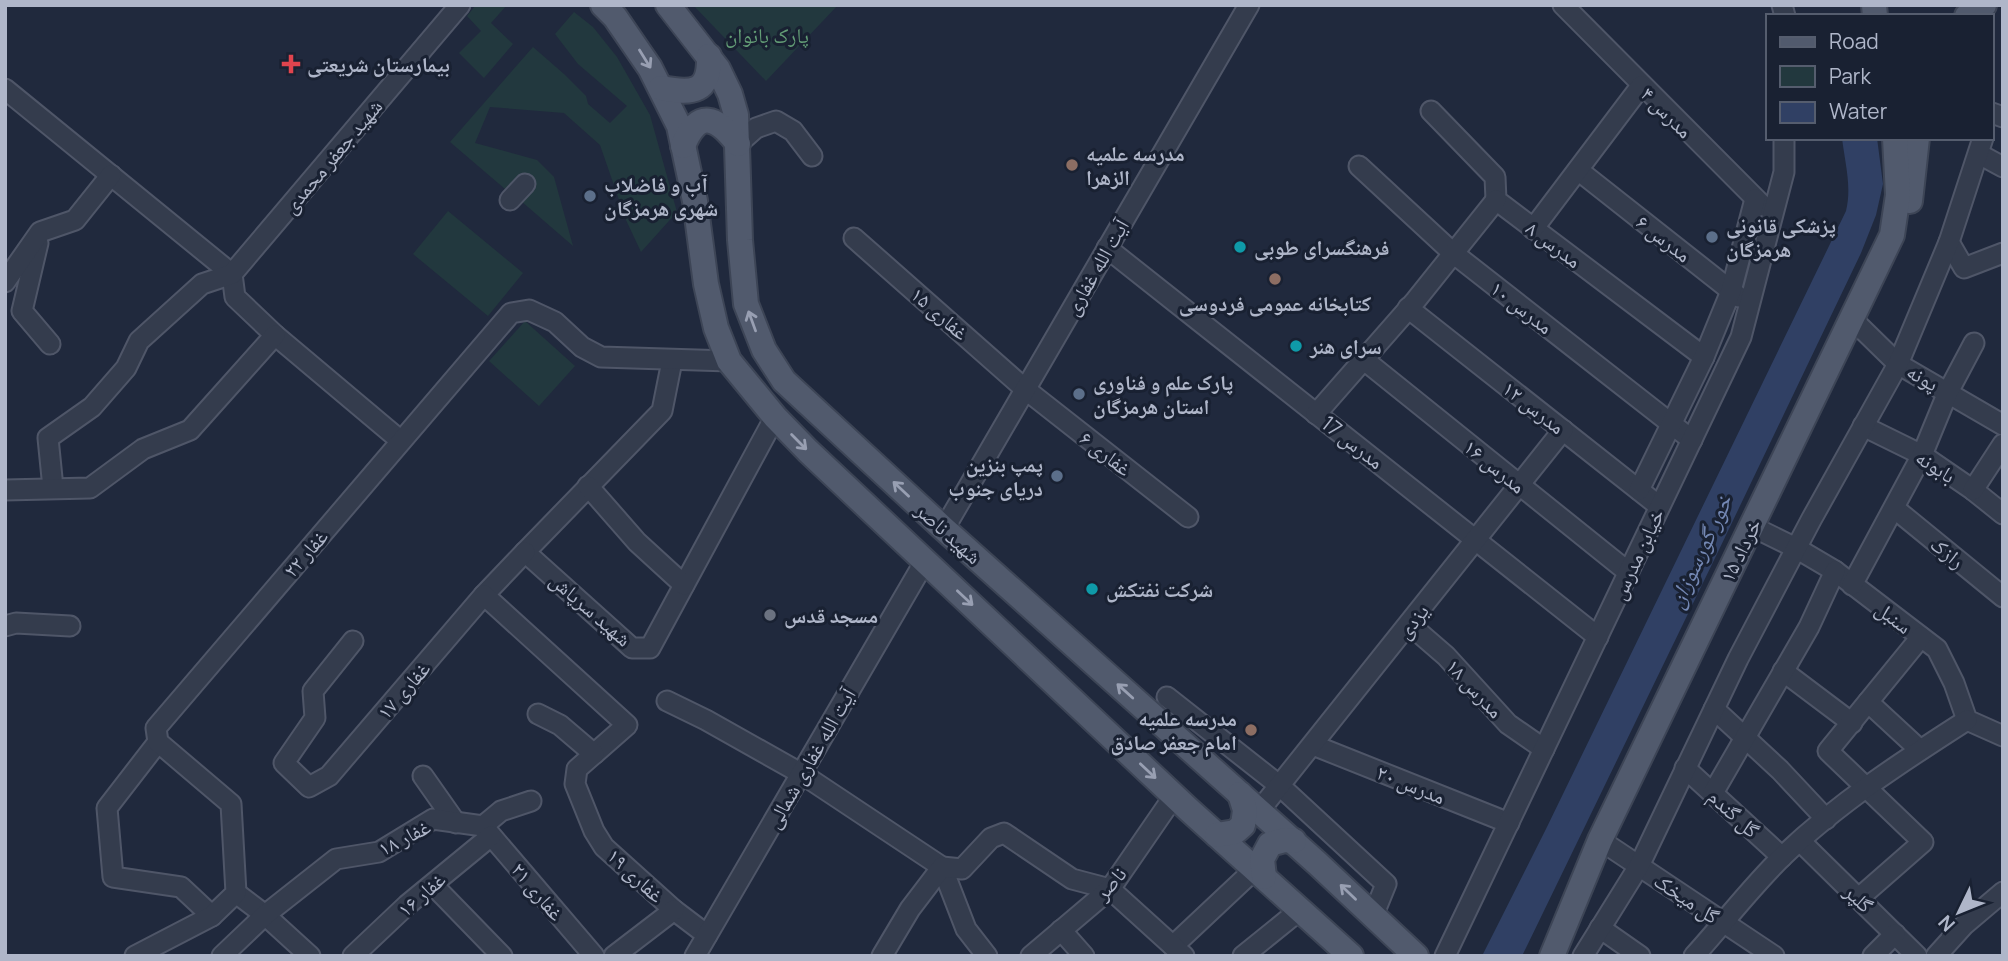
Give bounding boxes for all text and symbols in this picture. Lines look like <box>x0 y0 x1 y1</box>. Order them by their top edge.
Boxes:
legend <box>1766 14 1994 140</box>
park label: پارک بانوان <box>725 21 809 49</box>
text: Road <box>1829 27 1879 55</box>
one-way arrow <box>638 49 652 69</box>
place label: بیمارستان شریعتی <box>307 50 450 78</box>
marker: بیمارستان شریعتی <box>281 54 301 74</box>
text: Park <box>1829 62 1871 90</box>
street label: مدرس ۴ <box>1635 80 1699 144</box>
street label: شهید جعفر محمدی <box>276 93 388 219</box>
text: Water <box>1829 97 1888 125</box>
place label: مدرسه علمیه الزهرا <box>1086 139 1185 191</box>
marker: مدرسه علمیه الزهرا <box>1064 157 1080 173</box>
place label: آب و فاضلاب شهری هرمزگان <box>604 170 718 222</box>
marker: آب و فاضلاب شهری هرمزگان <box>582 188 598 204</box>
street label: مدرس ۶ <box>1631 208 1697 268</box>
place label: پزشکی قانونی هرمزگان <box>1726 211 1836 263</box>
street label: آیت الله غفاری <box>1057 213 1135 320</box>
street label: مدرس ۸ <box>1521 214 1587 274</box>
marker: پزشکی قانونی هرمزگان <box>1704 229 1720 245</box>
place label: فرهنگسرای طوبی <box>1254 233 1390 261</box>
marker: فرهنگسرای طوبی <box>1232 239 1248 255</box>
marker: کتابخانه عمومی فردوسی <box>1267 271 1283 287</box>
street label: مدرس ۱۰ <box>1485 274 1559 340</box>
street label: غفاری ۱۵ <box>905 280 975 346</box>
place label: کتابخانه عمومی فردوسی <box>1179 289 1371 317</box>
one-way arrow <box>744 311 757 333</box>
place label: سرای هنر <box>1309 332 1382 360</box>
marker: سرای هنر <box>1288 338 1304 354</box>
street label: پونه <box>1902 357 1944 397</box>
place label: پارک علم و فناوری استان هرمزگان <box>1093 368 1233 420</box>
street label: مدرس ۱۲ <box>1497 374 1571 440</box>
marker: پارک علم و فناوری استان هرمزگان <box>1071 386 1087 402</box>
street label: مدرس 17 <box>1316 409 1390 475</box>
street label: غفاری ۶ <box>1074 424 1138 482</box>
street label: مدرس ۱۶ <box>1458 432 1532 500</box>
one-way arrow <box>791 433 808 450</box>
street label: بابونه <box>1911 443 1961 489</box>
place label: پمپ بنزین دریای جنوب <box>948 450 1043 502</box>
marker: پمپ بنزین دریای جنوب <box>1049 468 1065 484</box>
one-way arrow <box>893 481 910 498</box>
water label: خور گورسوزان <box>1659 489 1739 613</box>
street label: شهید ناصر <box>909 495 988 570</box>
street label: خیابن مدرس <box>1604 504 1670 604</box>
street label: ۱۵ خرداد <box>1713 514 1767 586</box>
street label: غفار ۲۲ <box>276 523 334 583</box>
street label: رازک <box>1925 530 1971 574</box>
street label: شهید سرپاش <box>544 566 638 652</box>
place label: شرکت نفتکش <box>1106 575 1213 603</box>
marker: شرکت نفتکش <box>1084 581 1100 597</box>
one-way arrow <box>956 590 973 607</box>
street label: سنبل <box>1870 594 1918 640</box>
street label: یزدی <box>1389 598 1435 644</box>
place label: مسجد قدس <box>784 601 878 629</box>
marker: مسجد قدس <box>762 607 778 623</box>
street label: مدرس ۱۸ <box>1440 652 1510 724</box>
street label: غفاری ۱۷ <box>370 655 436 725</box>
street label: آیت الله غفاری شمالی <box>758 682 862 833</box>
one-way arrow <box>1116 683 1134 699</box>
place label: مدرسه علمیه امام جعفر صادق <box>1111 704 1237 757</box>
marker: مدرسه علمیه امام جعفر صادق <box>1243 722 1259 738</box>
street label: مدرس ۲۰ <box>1372 758 1450 810</box>
one-way arrow <box>1139 763 1156 780</box>
street label: گل گندم <box>1702 782 1766 845</box>
street label: غفار ۱۸ <box>373 812 435 862</box>
street label: غفاری ۱۹ <box>602 842 671 909</box>
street label: غفاری ۲۱ <box>505 856 571 926</box>
street label: ناصر <box>1087 860 1132 907</box>
street label: غفار ۱۶ <box>391 865 451 923</box>
street label: گل میخک <box>1649 866 1725 930</box>
street label: گلپر <box>1838 877 1880 919</box>
north arrow <box>1924 877 1994 947</box>
one-way arrow <box>1340 884 1357 901</box>
text: N <box>1932 910 1961 937</box>

